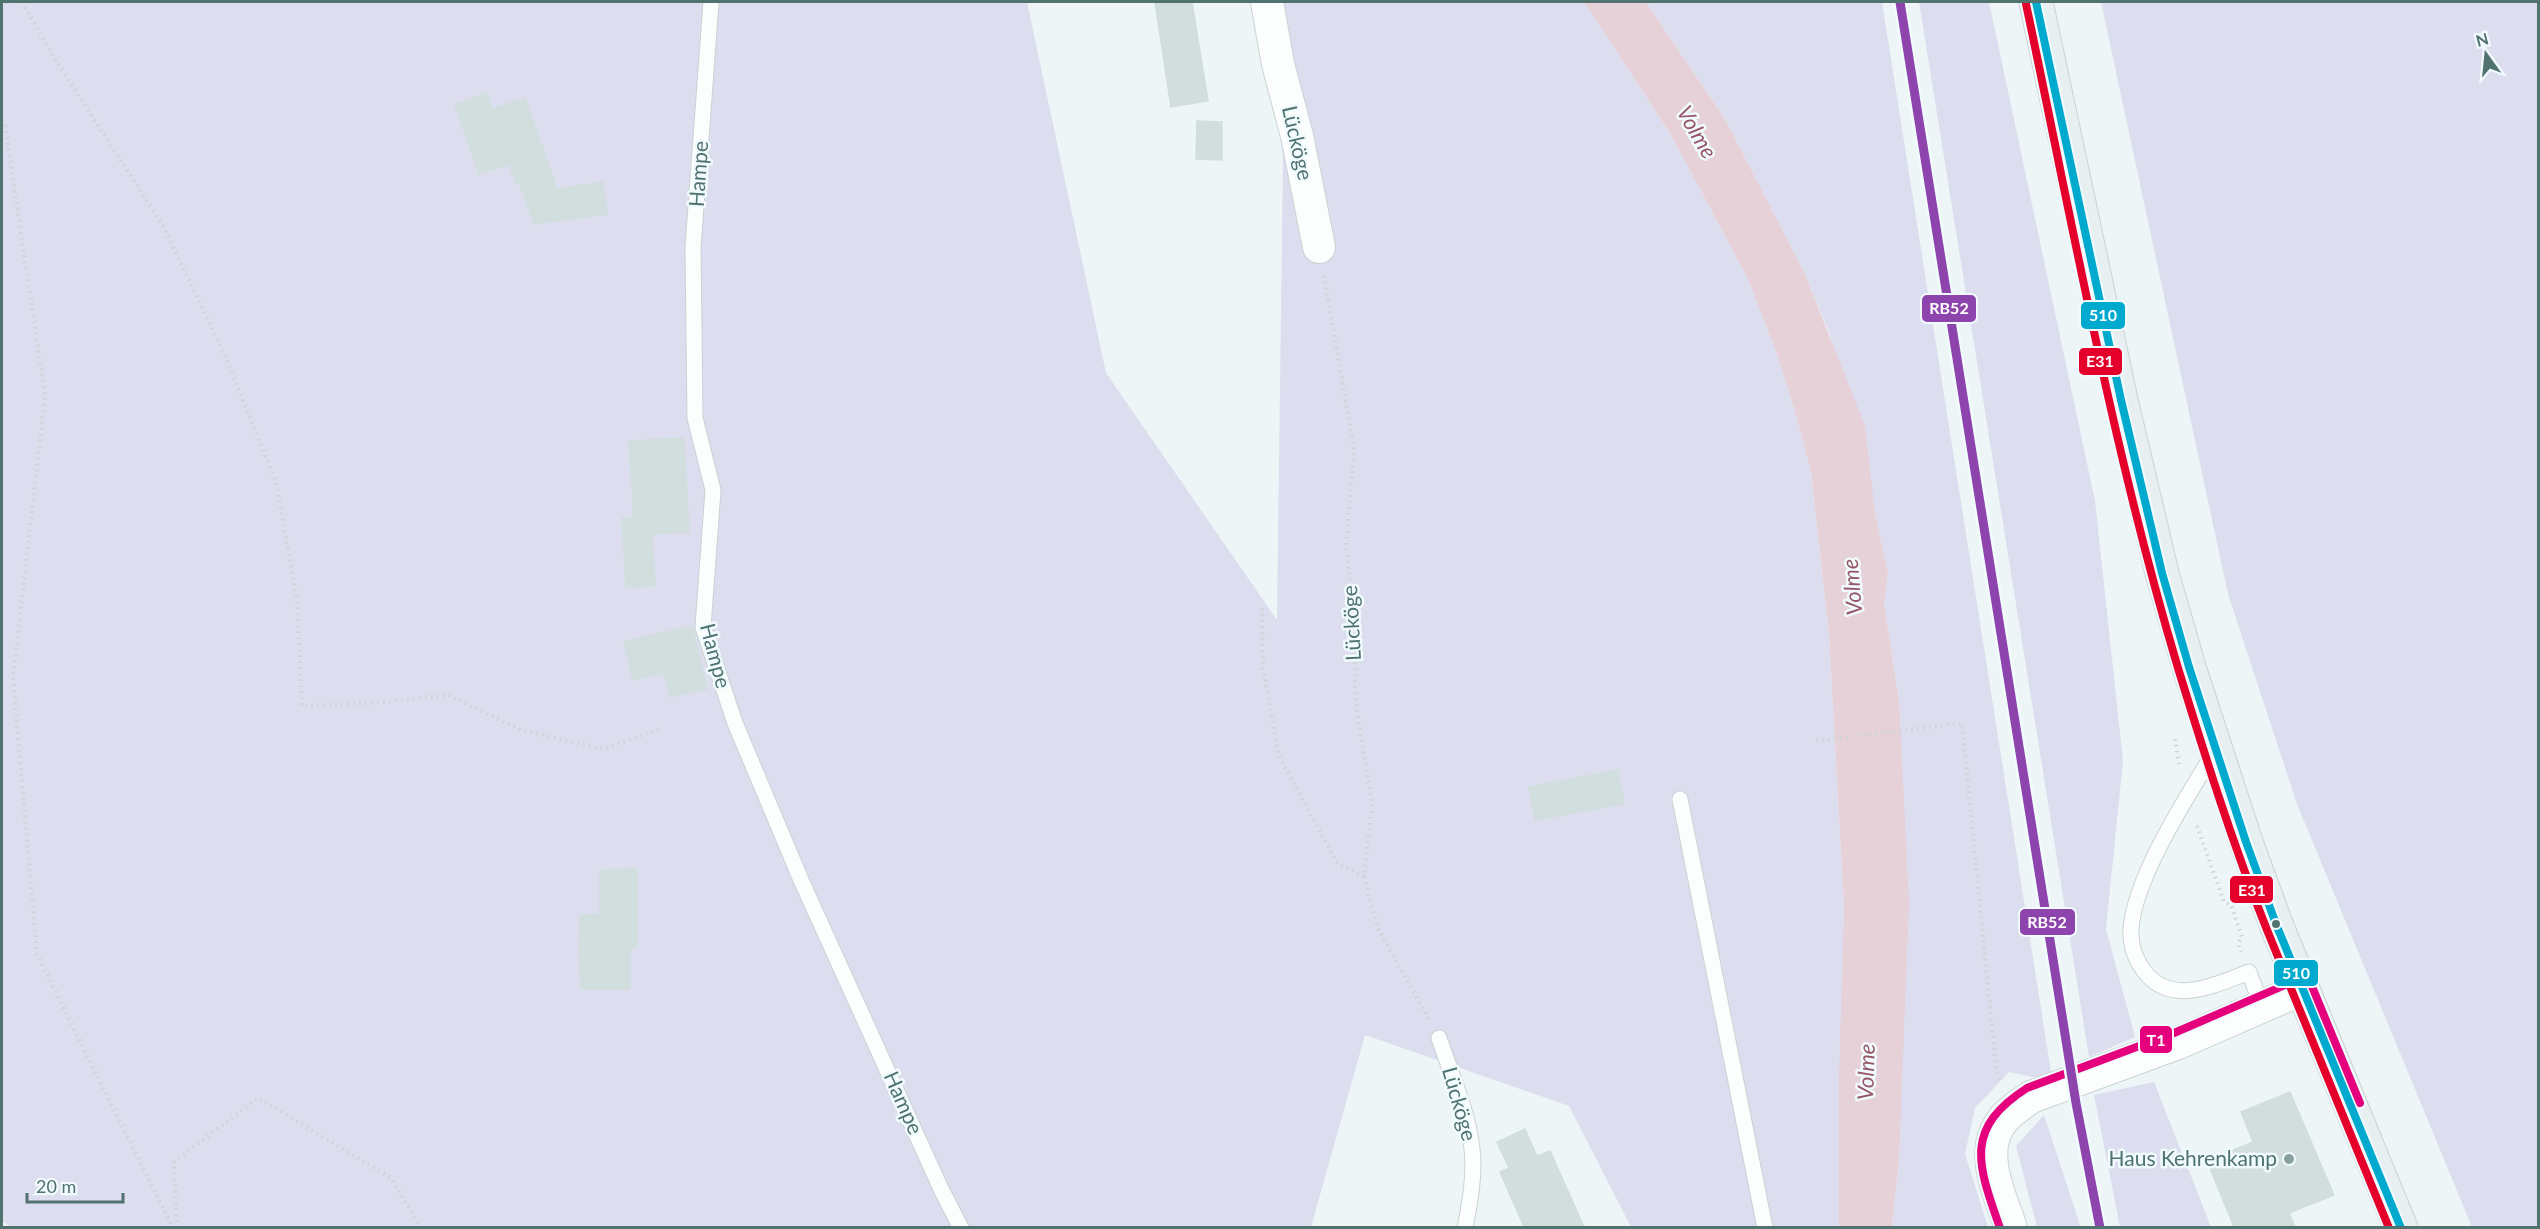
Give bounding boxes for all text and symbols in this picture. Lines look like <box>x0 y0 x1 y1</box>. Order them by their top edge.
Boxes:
north arrow <box>2456 24 2516 84</box>
text: N <box>2474 28 2490 50</box>
water label: Volme <box>1672 101 1723 163</box>
street label: Lücköge <box>1278 103 1319 182</box>
street label: Hampe <box>683 140 712 208</box>
line badge: RB52 <box>1921 294 1977 323</box>
text: RB52 <box>1929 298 1969 317</box>
line badge: 510 <box>2080 301 2126 330</box>
text: 510 <box>2089 305 2117 324</box>
line badge: E31 <box>2078 347 2123 376</box>
text: E31 <box>2086 351 2114 370</box>
water label: Volme <box>1836 558 1867 616</box>
street label: Lücköge <box>1336 585 1365 662</box>
street label: Hampe <box>696 620 737 691</box>
line badge: E31 <box>2229 875 2274 904</box>
text: E31 <box>2238 880 2266 899</box>
line badge: RB52 <box>2019 908 2076 936</box>
text: RB52 <box>2027 912 2067 931</box>
unlabelled marker <box>2270 918 2282 930</box>
line badge: 510 <box>2273 959 2319 987</box>
text: 510 <box>2282 963 2310 982</box>
line badge: T1 <box>2139 1025 2173 1054</box>
text: T1 <box>2147 1030 2165 1049</box>
water label: Volme <box>1851 1043 1880 1101</box>
street label: Lücköge <box>1438 1064 1483 1143</box>
street label: Hampe <box>879 1067 929 1138</box>
place label: Haus Kehrenkamp <box>2109 1145 2277 1170</box>
marker: Haus Kehrenkamp <box>2282 1152 2296 1166</box>
scale bar <box>27 1166 123 1204</box>
text: 20 m <box>36 1175 76 1197</box>

